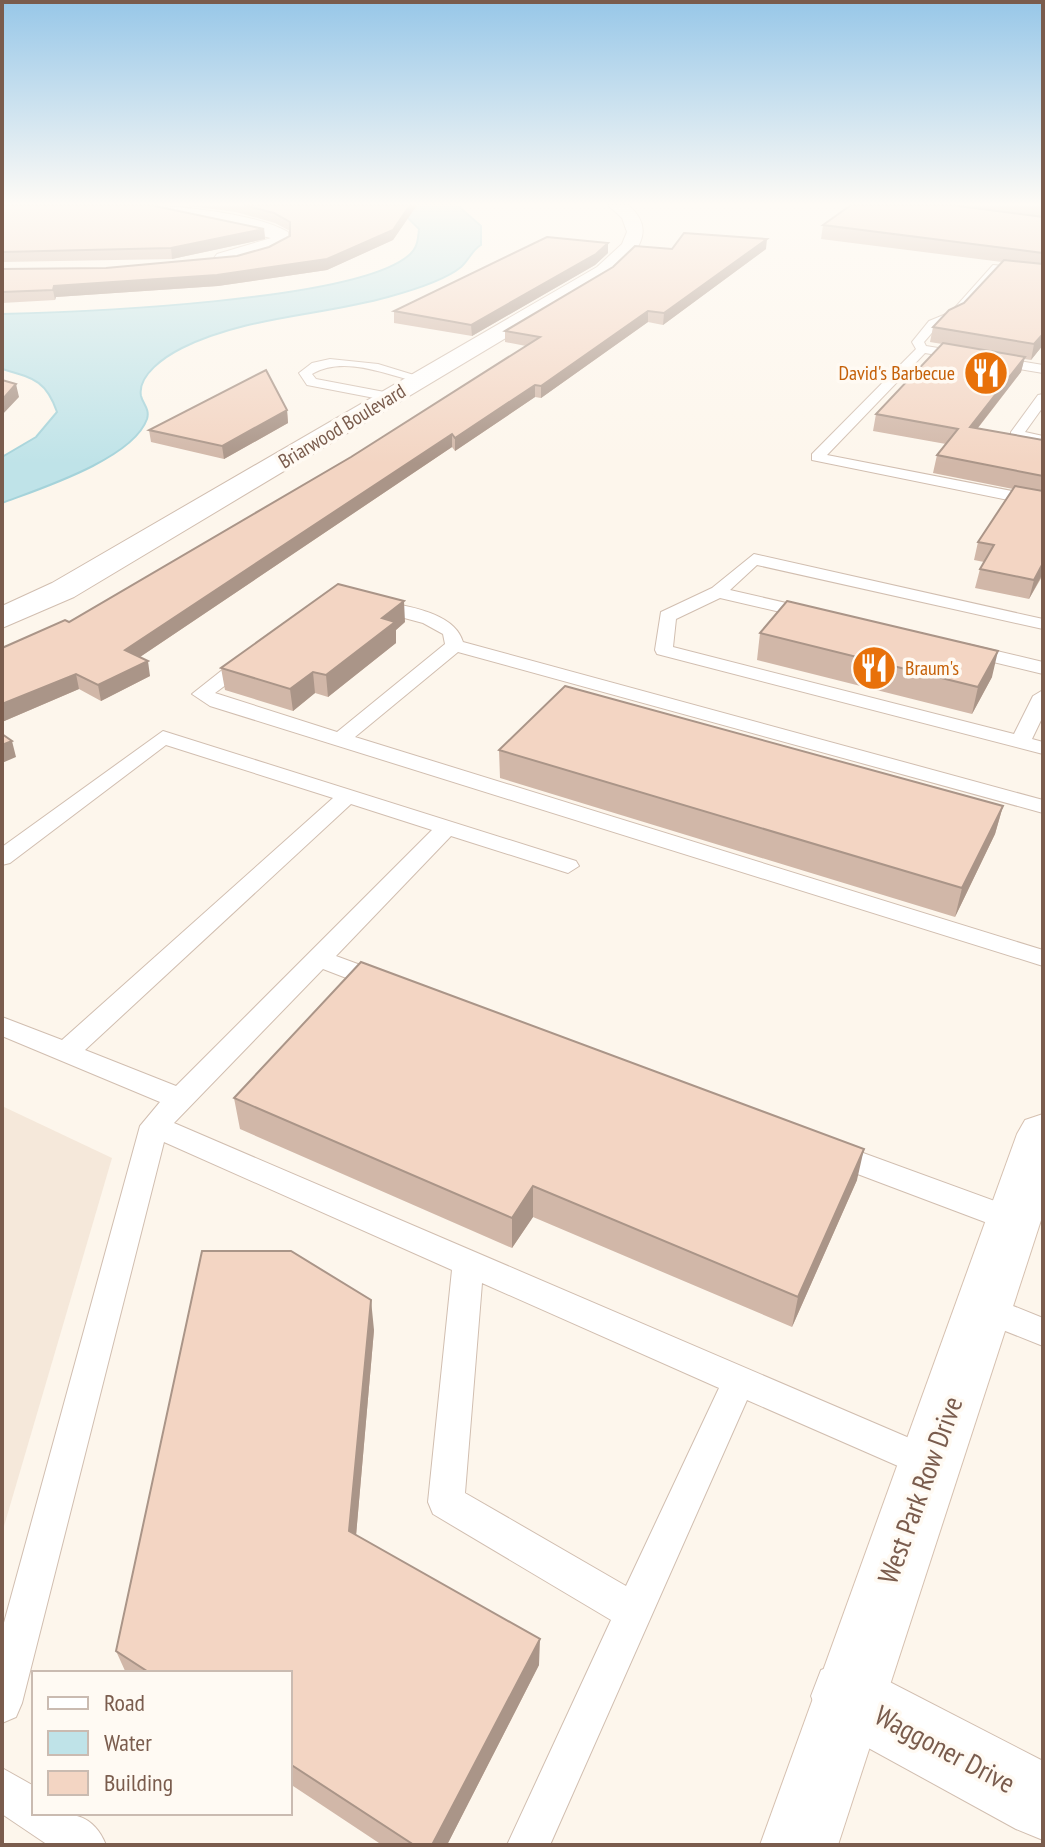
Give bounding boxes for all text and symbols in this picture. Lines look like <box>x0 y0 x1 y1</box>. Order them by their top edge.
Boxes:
restaurant icon: David's Barbecue <box>962 349 1010 397</box>
place label: David's Barbecue <box>838 360 955 386</box>
street label: Briarwood Boulevard <box>274 378 410 474</box>
restaurant icon: Braum's <box>850 644 898 692</box>
place label: Braum's <box>905 655 959 681</box>
street label: West Park Row Drive <box>869 1391 970 1588</box>
legend <box>32 1671 292 1815</box>
text: Road <box>104 1687 145 1718</box>
street label: Waggoner Drive <box>869 1696 1022 1801</box>
text: Water <box>104 1727 152 1758</box>
text: Building <box>104 1767 173 1798</box>

